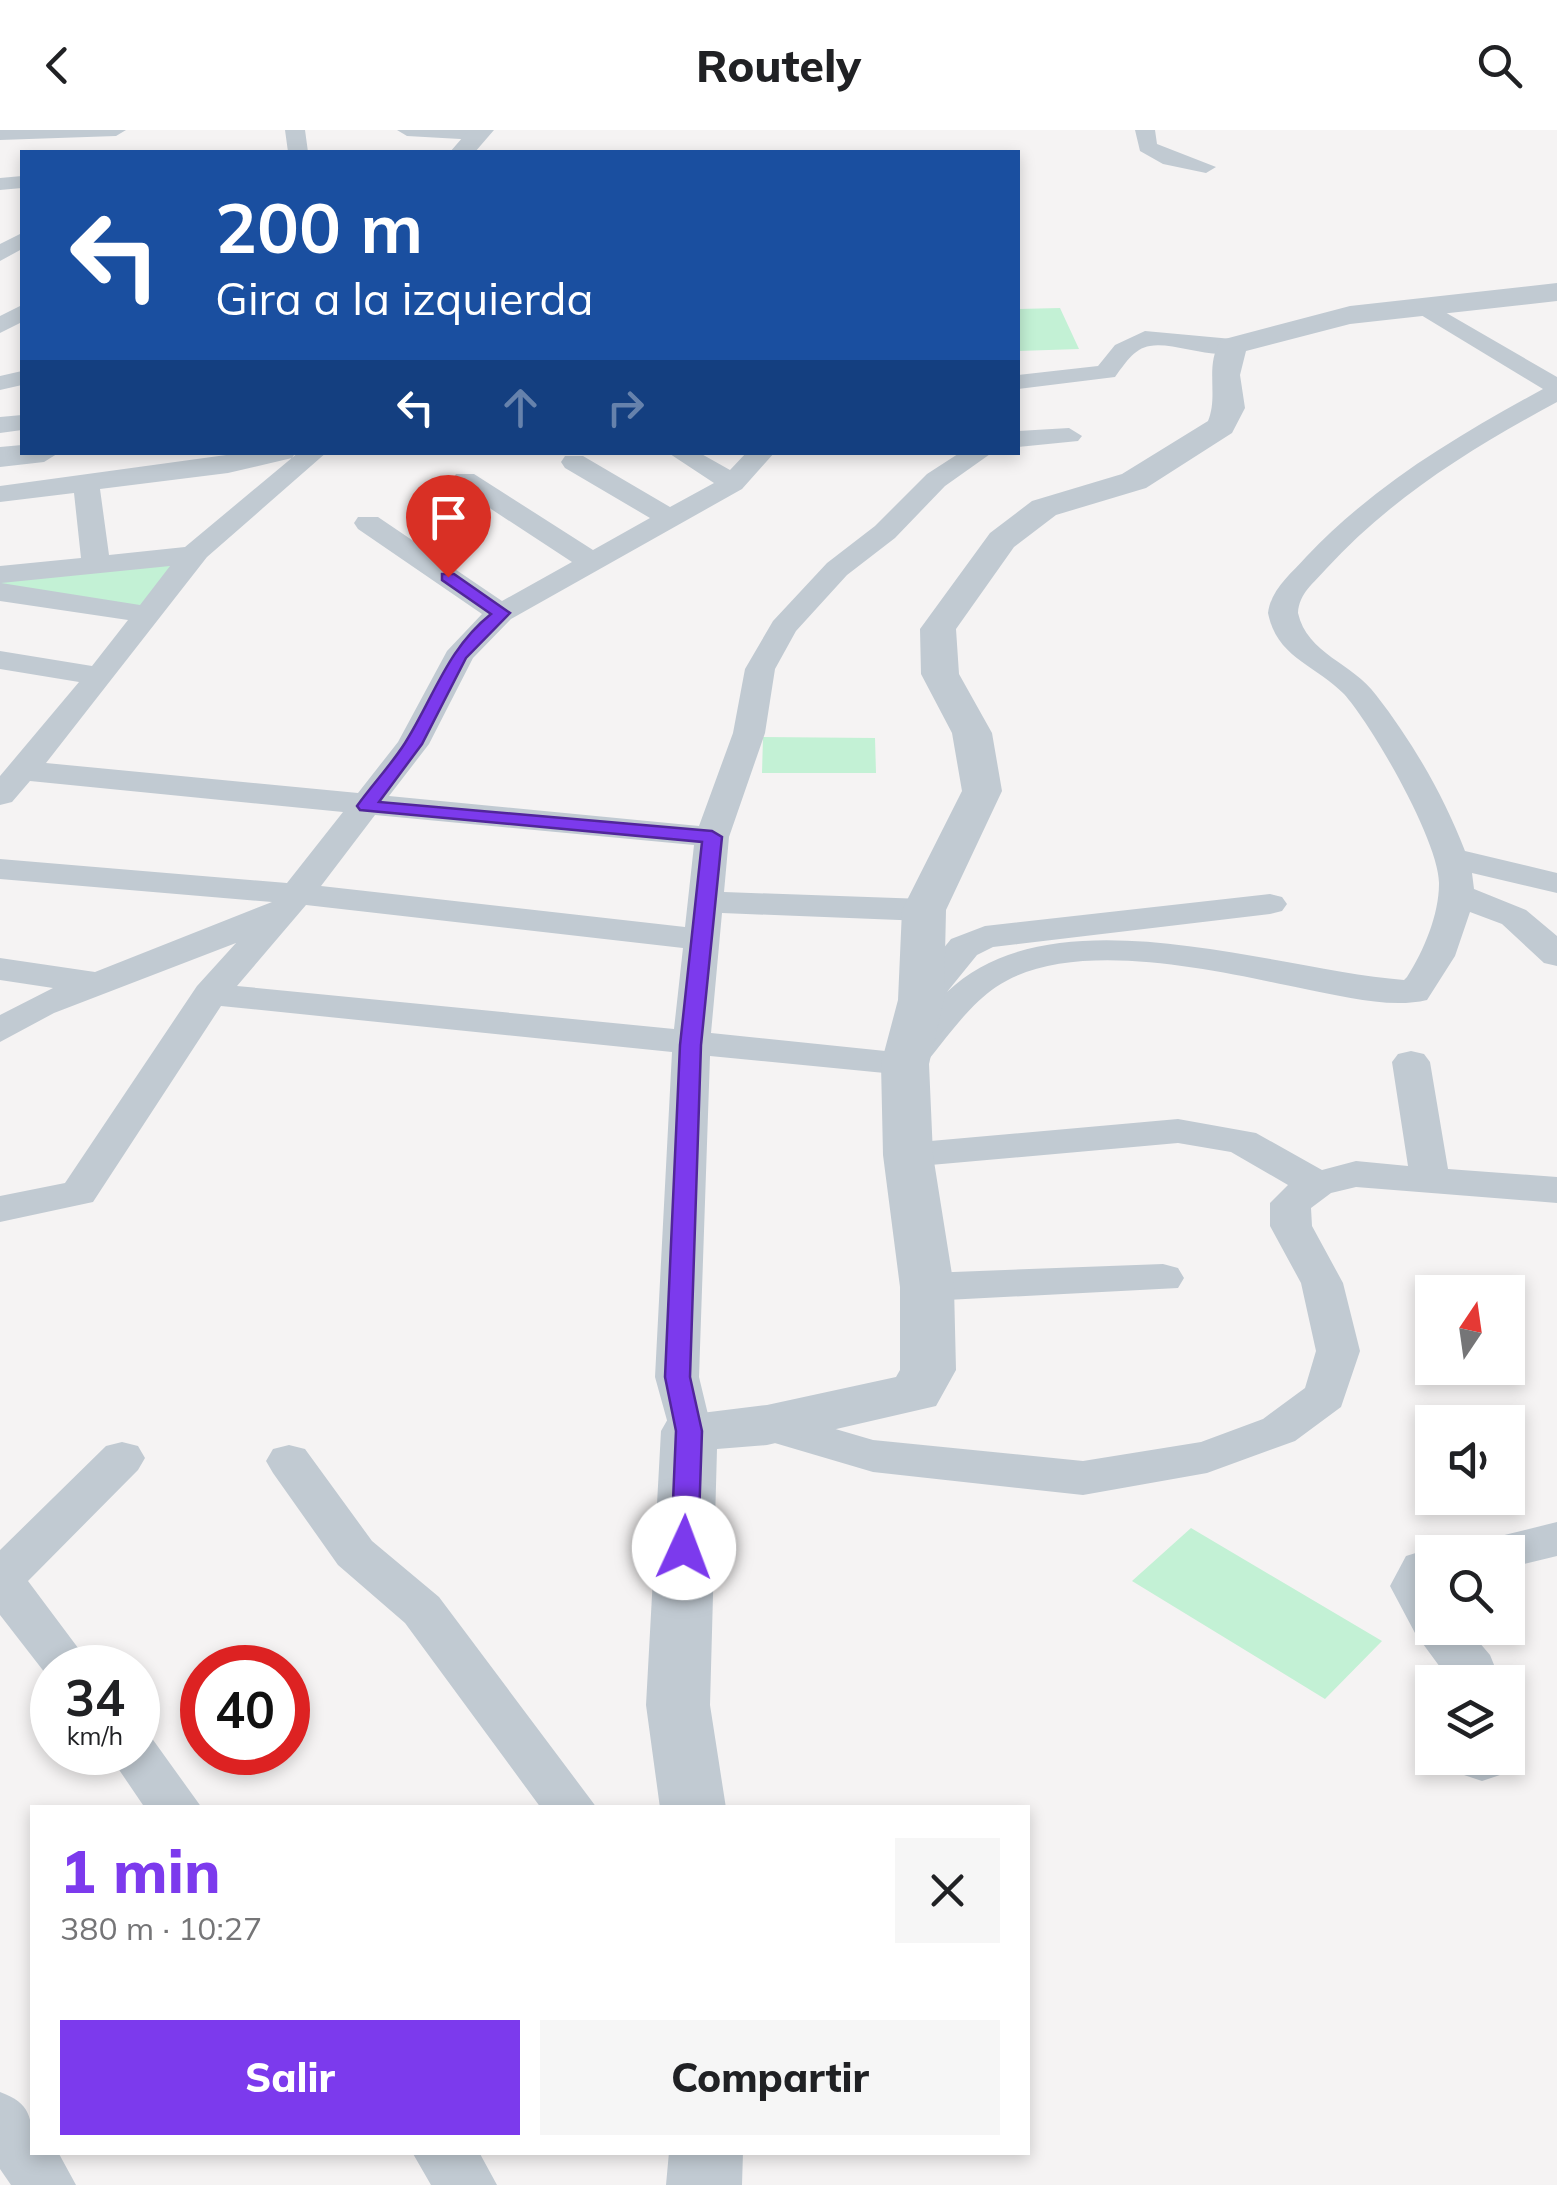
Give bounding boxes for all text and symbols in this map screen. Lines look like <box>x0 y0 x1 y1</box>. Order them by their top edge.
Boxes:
text: Routely <box>696 37 861 93</box>
icon: back <box>30 38 85 93</box>
icon: search <box>1472 38 1527 93</box>
text: 200 m <box>215 183 423 271</box>
icon: left <box>50 190 180 320</box>
text: Gira a la izquierda <box>215 270 593 326</box>
icon: left <box>388 380 443 435</box>
icon: ahead <box>493 380 548 435</box>
icon: right <box>598 380 653 435</box>
pin <box>406 475 491 578</box>
icon: arrive <box>421 490 476 545</box>
north arrow <box>1415 1275 1525 1385</box>
map controls <box>1415 1275 1525 1775</box>
button: sound <box>1415 1405 1525 1515</box>
position arrow <box>632 1496 736 1600</box>
button: search <box>1415 1535 1525 1645</box>
speed limit sign: 40 <box>180 1645 310 1775</box>
button: layers <box>1415 1665 1525 1775</box>
text: 34 <box>65 1666 125 1729</box>
text: km/h <box>67 1720 123 1751</box>
text: 1 min <box>60 1833 221 1908</box>
button: close <box>895 1838 1000 1943</box>
text: 380 m · 10:27 <box>60 1908 262 1948</box>
button: Salir <box>60 2020 520 2135</box>
button: Compartir <box>540 2020 1000 2135</box>

